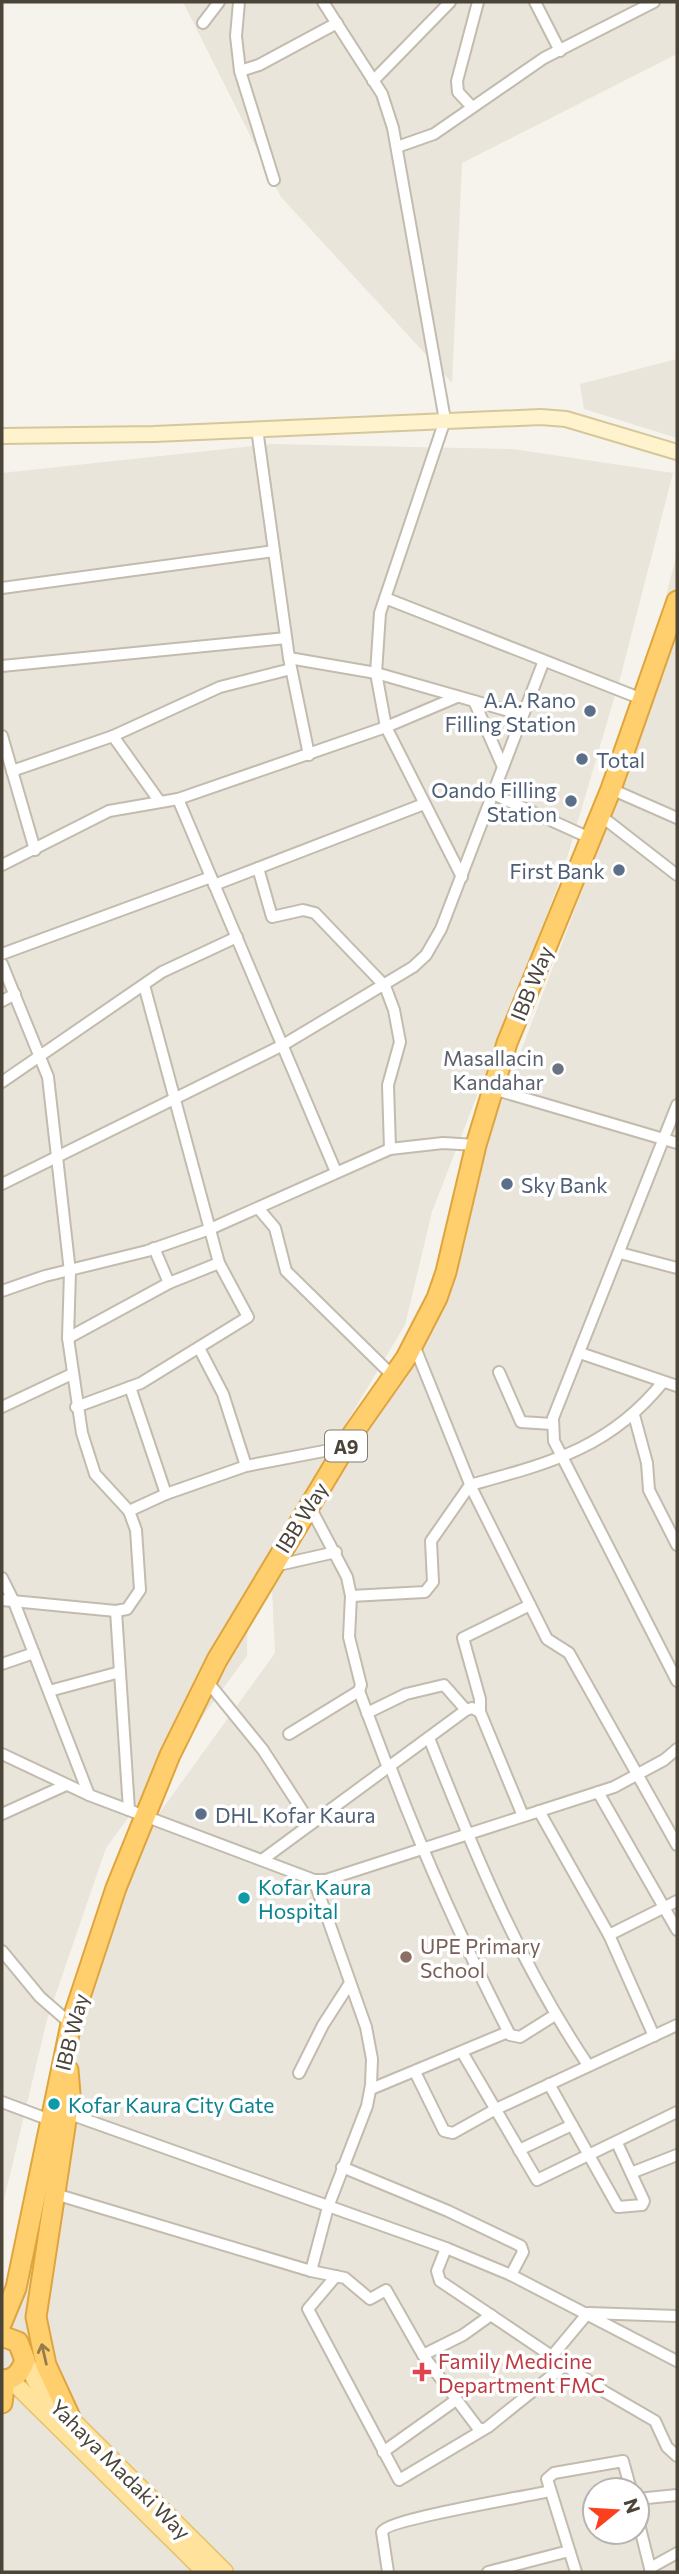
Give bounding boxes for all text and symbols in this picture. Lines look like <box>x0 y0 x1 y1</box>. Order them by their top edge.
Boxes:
place label: A.A. Rano Filling Station <box>445 687 576 736</box>
marker: A.A. Rano Filling Station <box>582 703 598 719</box>
place label: Total <box>596 747 645 772</box>
marker: Total <box>574 751 590 767</box>
place label: Oando Filling Station <box>431 777 557 826</box>
marker: Oando Filling Station <box>563 793 579 809</box>
place label: First Bank <box>509 858 605 883</box>
marker: First Bank <box>611 862 627 878</box>
street label: IBB Way <box>505 942 557 1024</box>
place label: Masallacin Kandahar <box>443 1045 544 1094</box>
marker: Masallacin Kandahar <box>550 1061 566 1077</box>
place label: Sky Bank <box>521 1172 608 1197</box>
marker: Sky Bank <box>499 1176 515 1192</box>
road number: A9 <box>325 1430 367 1462</box>
street label: IBB Way <box>269 1477 333 1557</box>
place label: DHL Kofar Kaura <box>215 1802 375 1827</box>
marker: DHL Kofar Kaura <box>193 1806 209 1822</box>
place label: Kofar Kaura Hospital <box>258 1874 371 1923</box>
marker: Kofar Kaura Hospital <box>236 1890 252 1906</box>
place label: UPE Primary School <box>420 1933 541 1982</box>
marker: UPE Primary School <box>398 1949 414 1965</box>
street label: IBB Way <box>49 1991 93 2073</box>
place label: Kofar Kaura City Gate <box>68 2092 274 2117</box>
marker: Kofar Kaura City Gate <box>46 2096 62 2112</box>
one-way arrow <box>36 2343 50 2366</box>
place label: Family Medicine Department FMC <box>438 2348 605 2397</box>
marker: Family Medicine Department FMC <box>412 2362 432 2382</box>
street label: Yahaya Madaki Way <box>46 2394 196 2544</box>
north arrow <box>581 2476 651 2546</box>
text: N <box>620 2495 646 2516</box>

